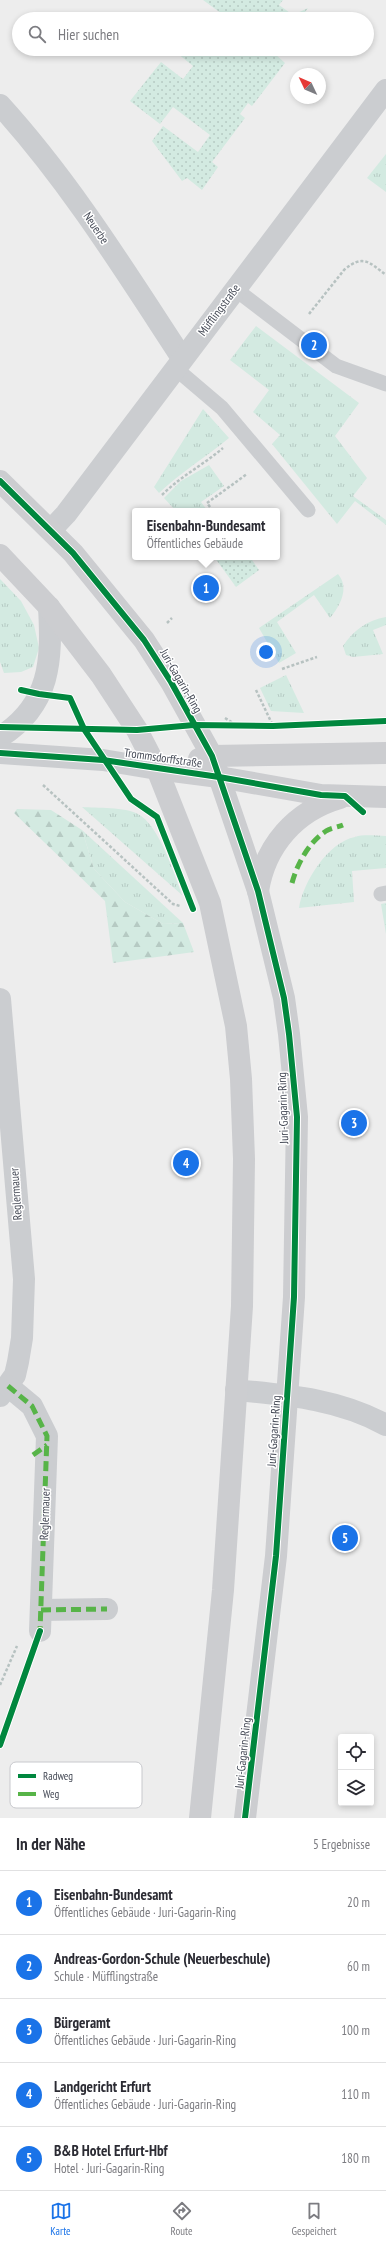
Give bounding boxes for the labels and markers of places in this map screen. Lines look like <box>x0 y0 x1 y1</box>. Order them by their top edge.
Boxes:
pin: 2 <box>301 330 327 360</box>
pin: 1 <box>193 573 219 603</box>
pin: 3 <box>341 1108 367 1138</box>
pin: 4 <box>173 1148 199 1178</box>
pin: 5 <box>332 1523 358 1553</box>

